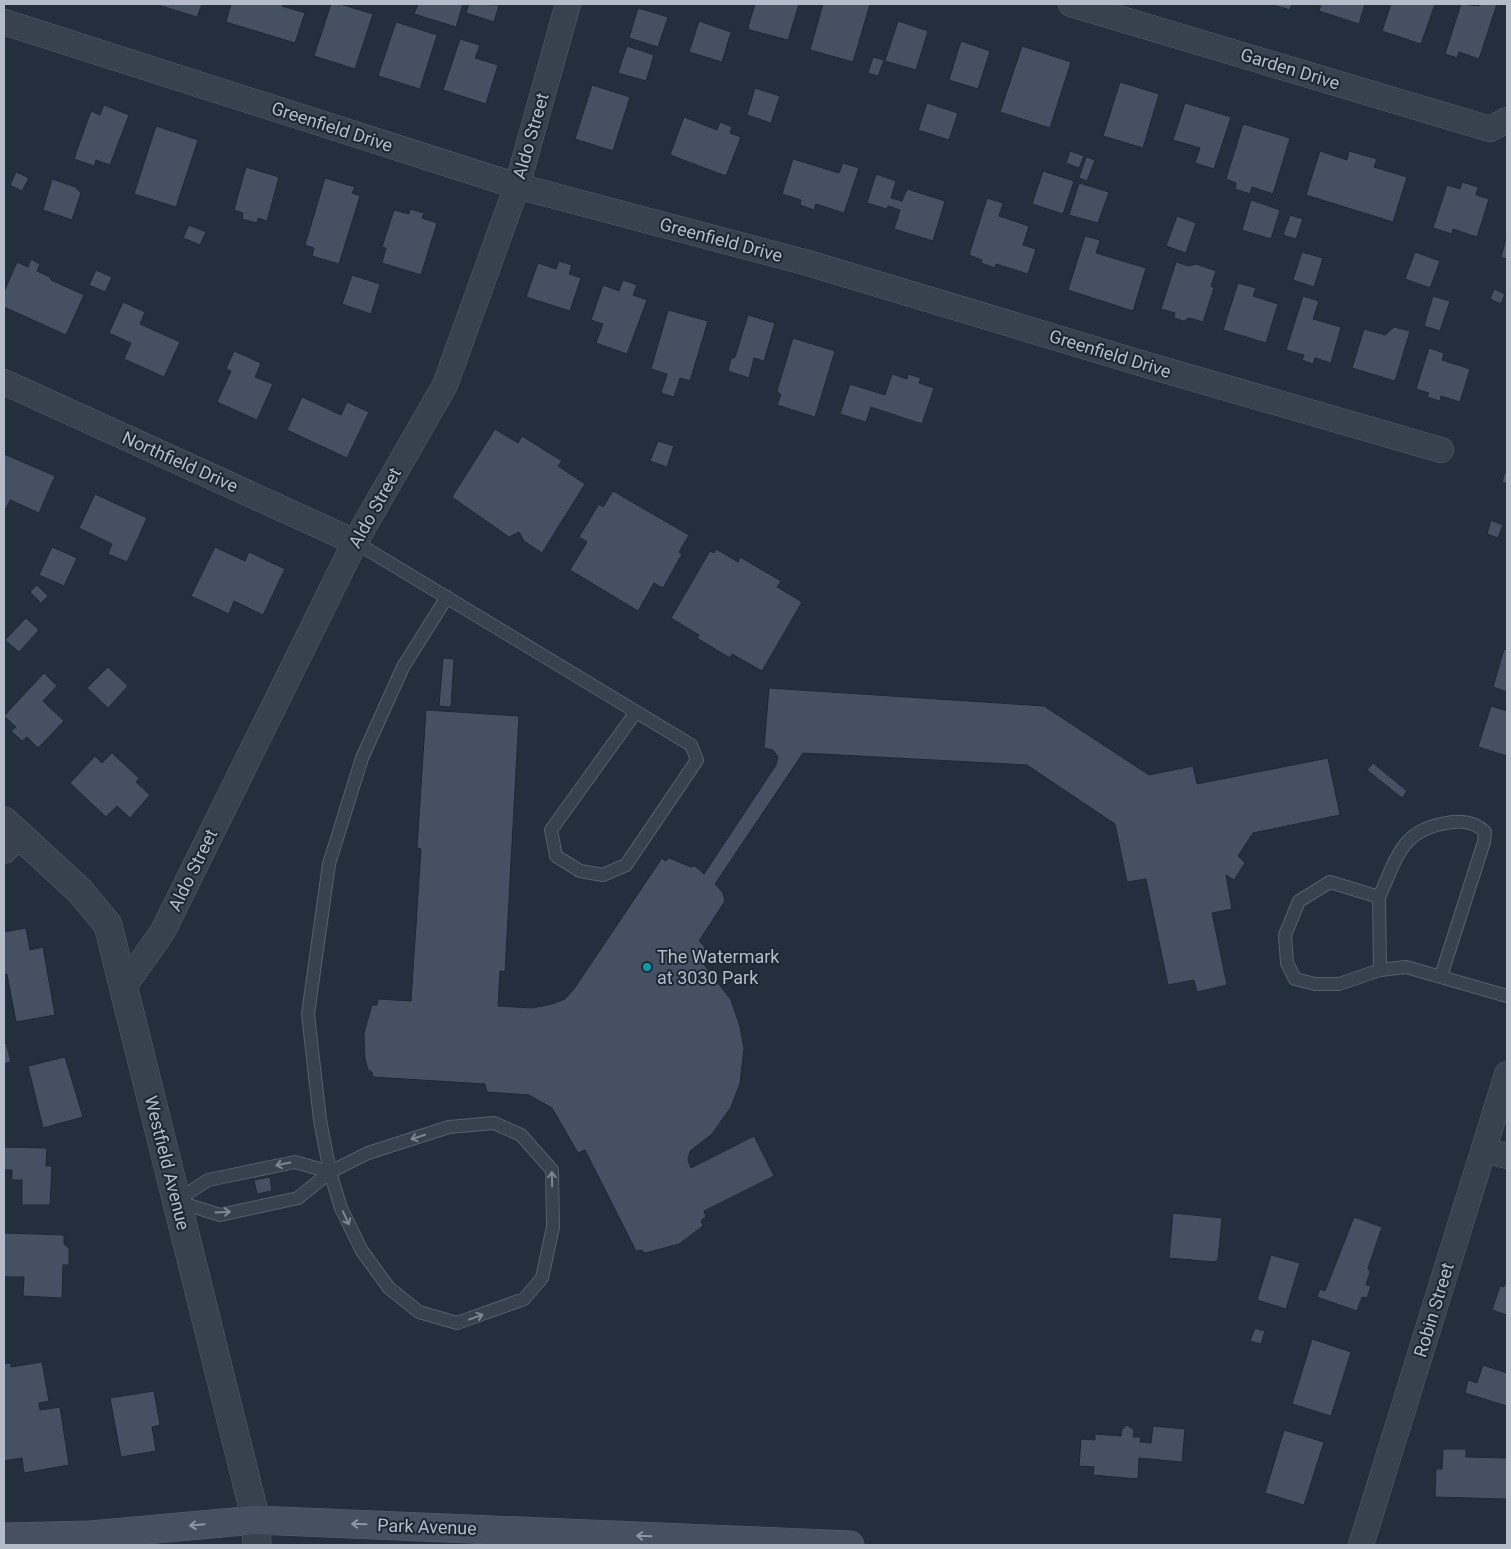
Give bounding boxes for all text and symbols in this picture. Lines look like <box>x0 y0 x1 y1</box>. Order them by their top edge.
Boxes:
street label: Garden Drive <box>1238 43 1342 94</box>
street label: Aldo Street <box>508 90 553 181</box>
street label: Greenfield Drive <box>269 97 395 156</box>
street label: Greenfield Drive <box>657 213 785 266</box>
street label: Greenfield Drive <box>1047 325 1174 382</box>
street label: Northfield Drive <box>119 427 241 496</box>
street label: Aldo Street <box>344 464 405 552</box>
street label: Aldo Street <box>164 825 221 914</box>
place label: The Watermark at 3030 Park <box>657 946 780 988</box>
marker: The Watermark at 3030 Park <box>641 961 653 973</box>
street label: Westfield Avenue <box>141 1093 194 1232</box>
one-way arrow <box>411 1133 426 1142</box>
one-way arrow <box>275 1160 291 1170</box>
one-way arrow <box>547 1171 557 1187</box>
one-way arrow <box>215 1208 231 1217</box>
one-way arrow <box>342 1210 352 1225</box>
street label: Robin Street <box>1409 1260 1458 1360</box>
one-way arrow <box>467 1312 483 1321</box>
street label: Park Avenue <box>377 1514 477 1539</box>
one-way arrow <box>351 1519 368 1529</box>
one-way arrow <box>189 1521 205 1530</box>
one-way arrow <box>636 1531 652 1540</box>

